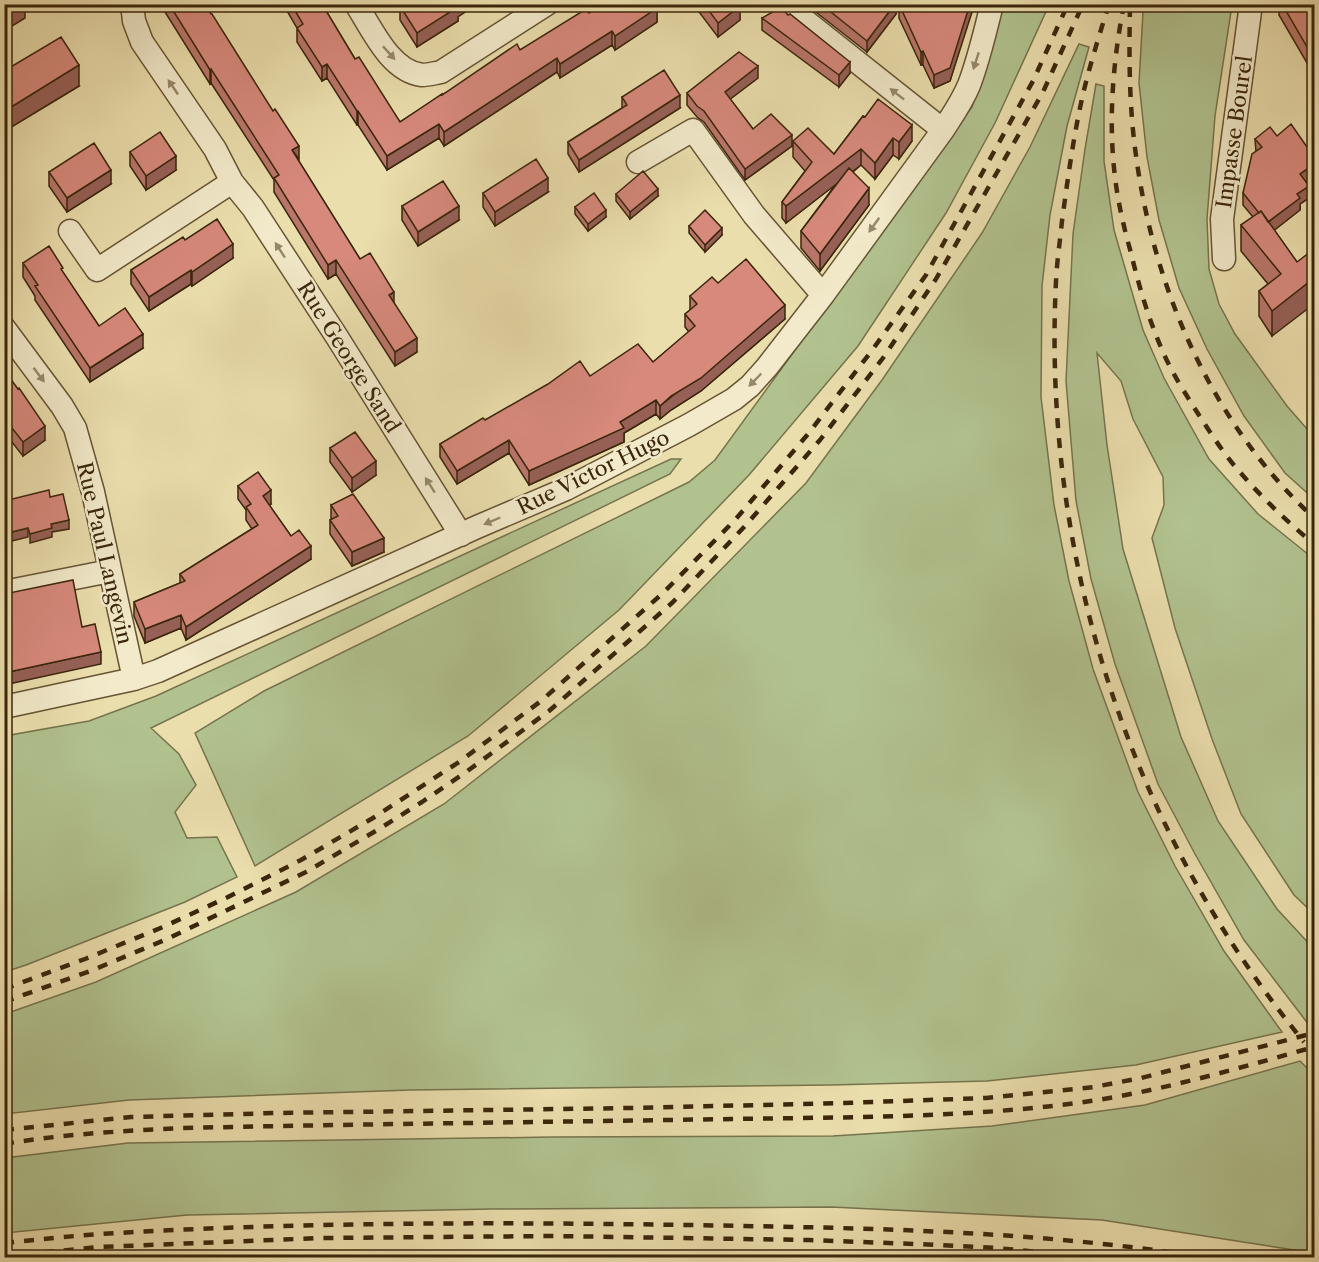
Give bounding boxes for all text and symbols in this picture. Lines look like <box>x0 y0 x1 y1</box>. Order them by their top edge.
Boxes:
one-way arrow <box>382 45 395 60</box>
one-way arrow <box>971 52 981 70</box>
street label: Impasse Bourel <box>1211 54 1257 210</box>
one-way arrow <box>167 80 179 96</box>
one-way arrow <box>889 88 905 101</box>
one-way arrow <box>868 217 880 233</box>
one-way arrow <box>275 242 286 258</box>
street label: Rue George Sand <box>292 277 406 437</box>
one-way arrow <box>33 367 45 382</box>
one-way arrow <box>748 372 762 387</box>
street label: Rue Victor Hugo <box>513 424 673 520</box>
street label: Rue Paul Langevin <box>72 459 138 647</box>
one-way arrow <box>424 477 435 493</box>
one-way arrow <box>482 516 500 526</box>

